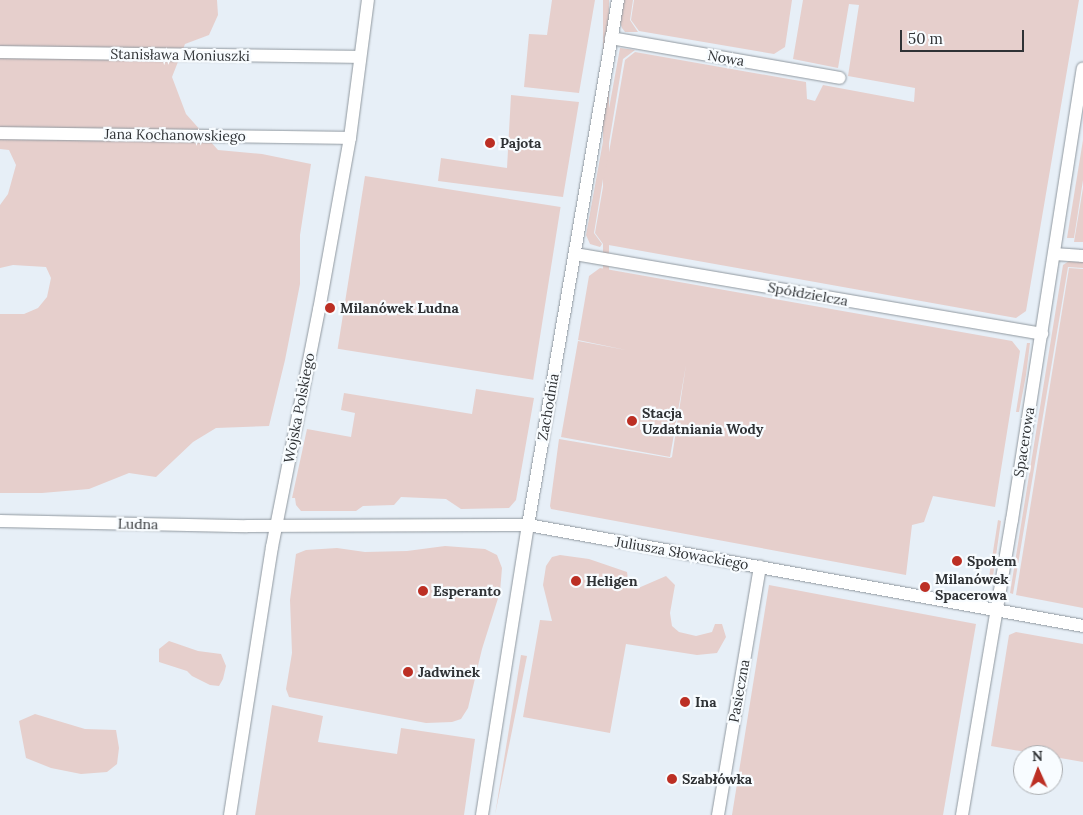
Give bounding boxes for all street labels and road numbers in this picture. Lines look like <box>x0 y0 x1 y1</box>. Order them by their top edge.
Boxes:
street label: Stanisława Moniuszki <box>110 45 250 65</box>
street label: Nowa <box>706 47 746 69</box>
street label: Jana Kochanowskiego <box>104 125 246 145</box>
street label: Spółdzielcza <box>767 279 849 309</box>
street label: Wojska Polskiego <box>280 351 318 465</box>
street label: Zachodnia <box>534 372 562 442</box>
street label: Spacerowa <box>1010 406 1038 478</box>
street label: Ludna <box>118 515 158 533</box>
street label: Juliusza Słowackiego <box>614 533 750 573</box>
street label: Pasieczna <box>725 658 753 724</box>

